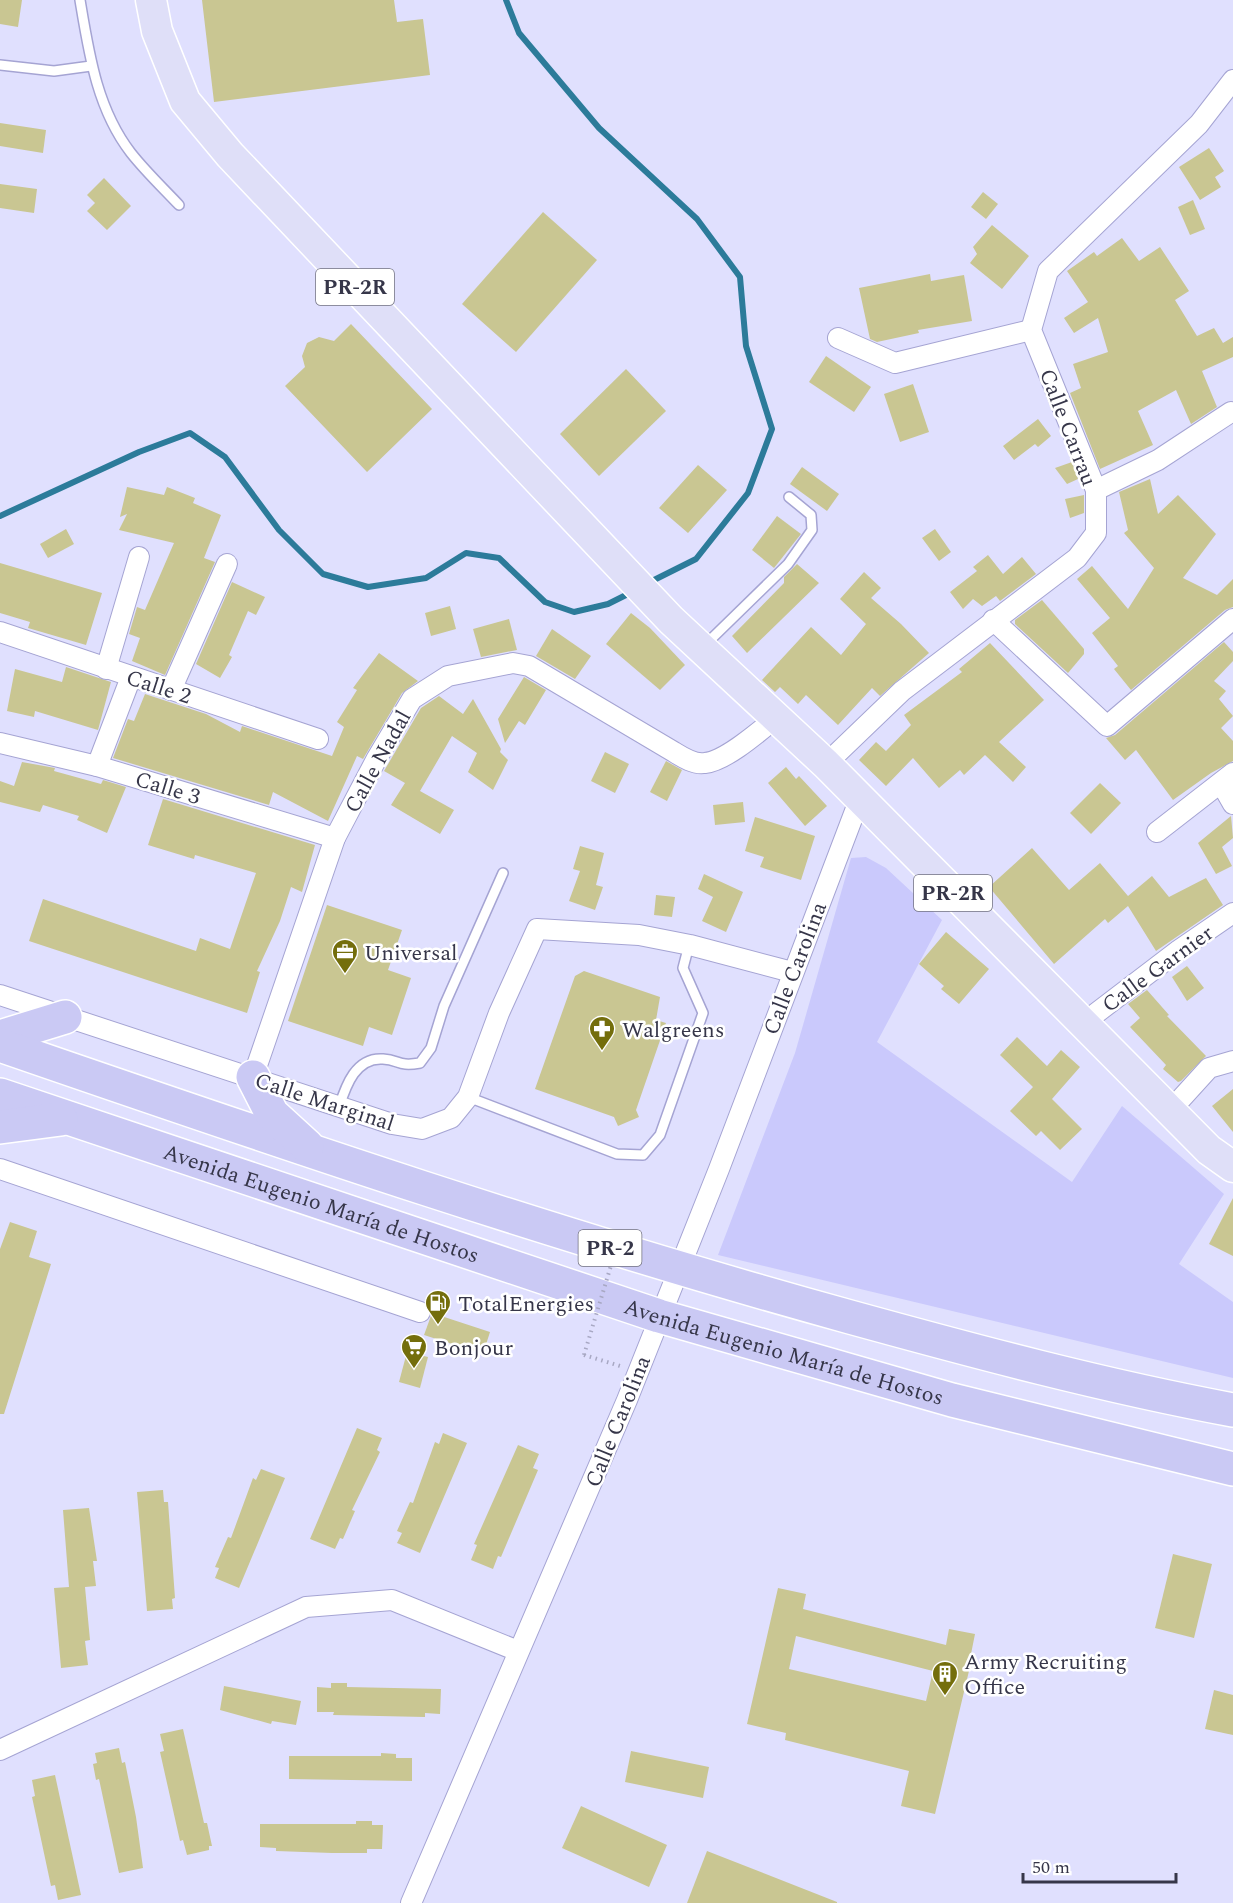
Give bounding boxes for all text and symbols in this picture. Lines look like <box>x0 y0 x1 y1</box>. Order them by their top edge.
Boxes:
road number: PR-2R <box>316 269 394 305</box>
street label: Calle Carrau <box>1030 364 1105 491</box>
street label: Calle 2 <box>122 661 195 713</box>
street label: Calle Nadal <box>336 704 420 819</box>
street label: Calle 3 <box>131 763 204 814</box>
road number: PR-2R <box>914 875 992 911</box>
street label: Calle Carolina <box>755 897 836 1040</box>
street label: Calle Garnier <box>1095 917 1221 1021</box>
office icon: Universal <box>330 937 360 975</box>
place label: Universal <box>364 937 458 970</box>
pharmacy icon: Walgreens <box>587 1014 617 1052</box>
place label: Walgreens <box>622 1014 724 1047</box>
street label: Calle Marginal <box>250 1064 399 1141</box>
street label: Avenida Eugenio María de Hostos <box>158 1136 483 1273</box>
road number: PR-2 <box>578 1230 642 1266</box>
fuel station icon: TotalEnergies <box>423 1288 453 1326</box>
place label: TotalEnergies <box>458 1288 594 1321</box>
street label: Avenida Eugenio María de Hostos <box>619 1290 947 1415</box>
supermarket icon: Bonjour <box>399 1332 429 1370</box>
place label: Bonjour <box>434 1332 513 1365</box>
street label: Calle Carolina <box>577 1350 660 1493</box>
place label: Army Recruiting Office <box>964 1646 1127 1704</box>
building icon: Army Recruiting Office <box>930 1659 960 1697</box>
scale bar <box>1023 1846 1176 1884</box>
text: 50 m <box>1032 1854 1070 1881</box>

